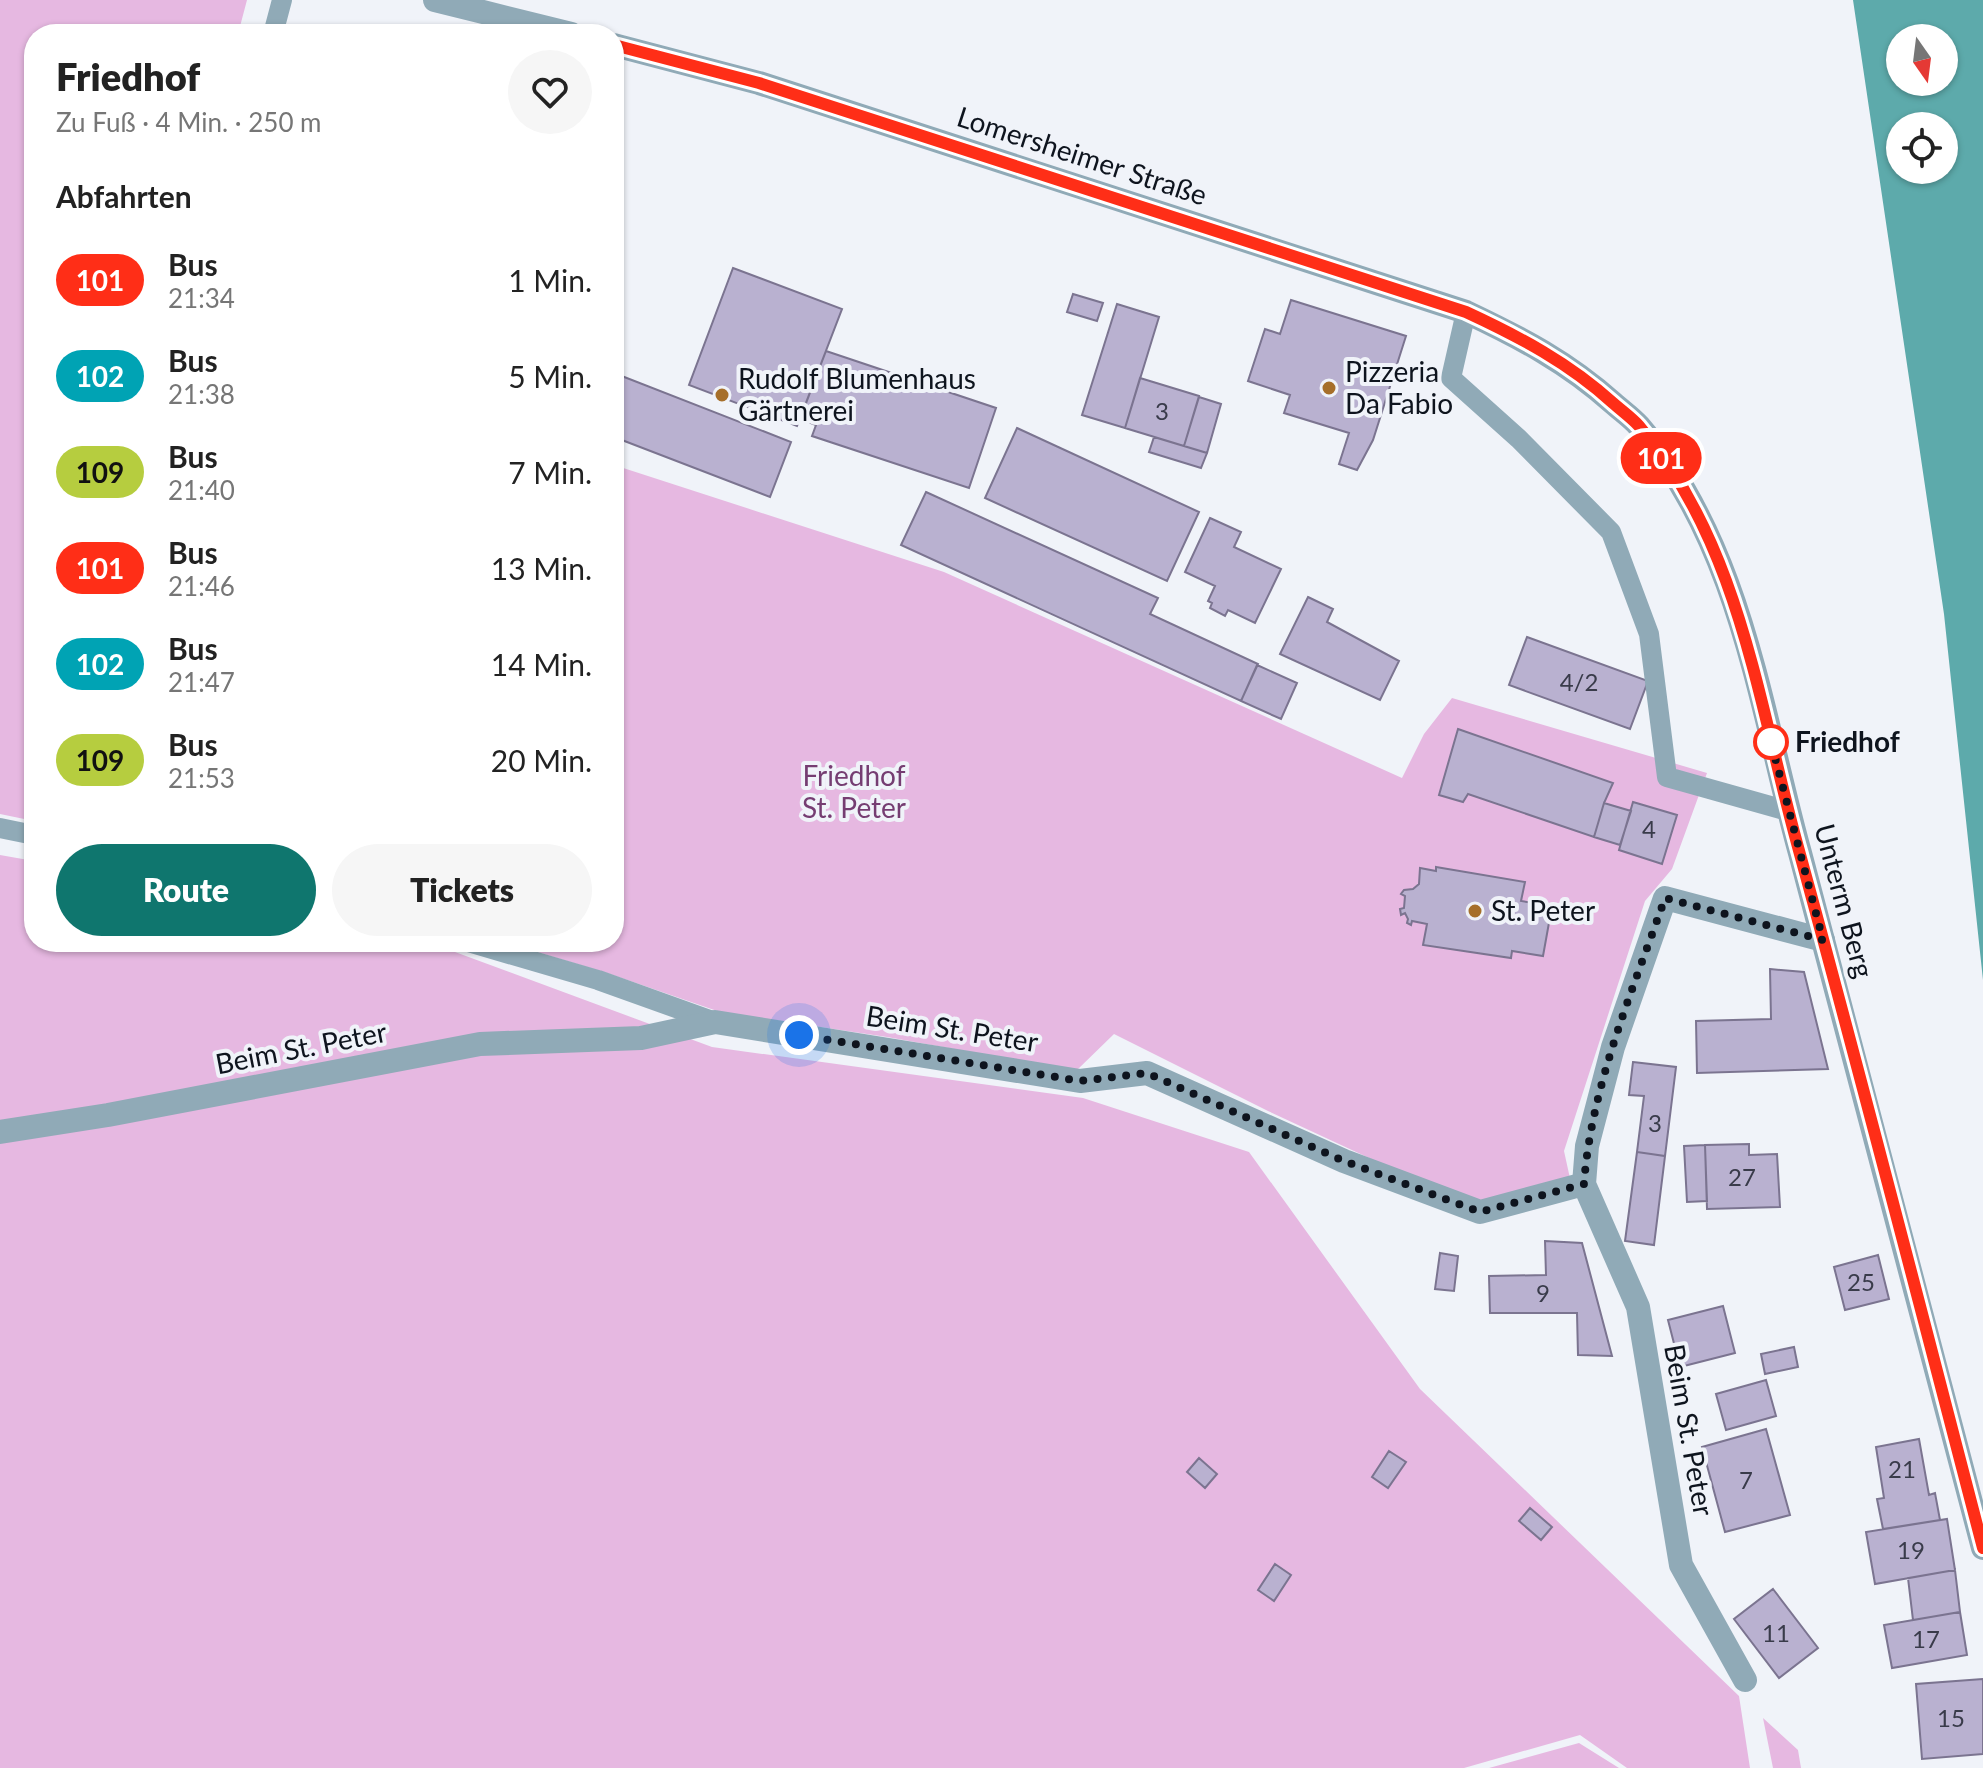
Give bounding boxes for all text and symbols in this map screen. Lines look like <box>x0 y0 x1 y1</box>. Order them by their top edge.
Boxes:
north arrow <box>1886 24 1958 96</box>
map controls <box>1886 24 1958 184</box>
button: heart <box>508 50 592 134</box>
text: Friedhof <box>56 53 200 99</box>
street label: Lomersheimer Straße <box>953 99 1211 211</box>
text: Zu Fuß · 4 Min. · 250 m <box>56 106 322 138</box>
button: locate <box>1886 112 1958 184</box>
text: Abfahrten <box>56 178 192 214</box>
text: Bus <box>168 246 218 282</box>
text: 1 Min. <box>508 262 592 298</box>
text: 101 <box>76 263 124 297</box>
text: 21:34 <box>168 282 235 314</box>
text: Bus <box>168 342 218 378</box>
place label: Pizzeria Da Fabio <box>1345 354 1453 420</box>
text: 5 Min. <box>508 358 592 394</box>
text: 102 <box>76 359 124 393</box>
place label: Rudolf Blumenhaus Gärtnerei <box>738 361 976 427</box>
text: 21:38 <box>168 378 235 410</box>
marker: Pizzeria Da Fabio <box>1320 379 1338 397</box>
marker: Rudolf Blumenhaus Gärtnerei <box>713 386 731 404</box>
house number: 3 <box>1155 396 1169 425</box>
line badge: 101 <box>1615 432 1707 484</box>
text: Bus <box>168 438 218 474</box>
text: 101 <box>1637 441 1685 475</box>
text: 7 Min. <box>508 454 592 490</box>
text: 109 <box>76 455 124 489</box>
text: 21:40 <box>168 474 235 506</box>
text: Bus <box>168 534 218 570</box>
text: 13 Min. <box>491 550 592 586</box>
text: 101 <box>76 551 124 585</box>
text: 21:46 <box>168 570 235 602</box>
text: Bus <box>168 630 218 666</box>
text: 14 Min. <box>491 646 592 682</box>
text: 102 <box>76 647 124 681</box>
text: 21:47 <box>168 666 235 698</box>
house number: 4/2 <box>1560 667 1598 696</box>
place label: Friedhof <box>1795 724 1900 758</box>
marker: Friedhof <box>1754 725 1788 759</box>
text: Bus <box>168 726 218 762</box>
text: 20 Min. <box>491 742 592 778</box>
text: 109 <box>76 743 124 777</box>
park label: Friedhof St. Peter <box>802 758 906 824</box>
text: 21:53 <box>168 762 235 794</box>
house number: 4 <box>1642 814 1656 843</box>
street label: Unterm Berg <box>1808 820 1882 981</box>
button: Route <box>56 844 316 936</box>
button: Tickets <box>332 844 592 936</box>
place label: St. Peter <box>1491 893 1595 927</box>
marker: St. Peter <box>1466 902 1484 920</box>
street label: Beim St. Peter <box>864 998 1041 1058</box>
street label: Beim St. Peter <box>212 1014 389 1080</box>
your location <box>779 1015 819 1055</box>
house number: 3 <box>1648 1108 1662 1137</box>
house number: 27 <box>1728 1162 1756 1191</box>
house number: 25 <box>1847 1267 1875 1296</box>
house number: 9 <box>1536 1278 1550 1307</box>
street label: Beim St. Peter <box>1658 1341 1722 1518</box>
house number: 21 <box>1888 1454 1916 1483</box>
house number: 7 <box>1739 1465 1753 1494</box>
house number: 19 <box>1897 1535 1925 1564</box>
house number: 11 <box>1762 1618 1790 1647</box>
house number: 17 <box>1912 1624 1940 1653</box>
house number: 15 <box>1937 1703 1965 1732</box>

